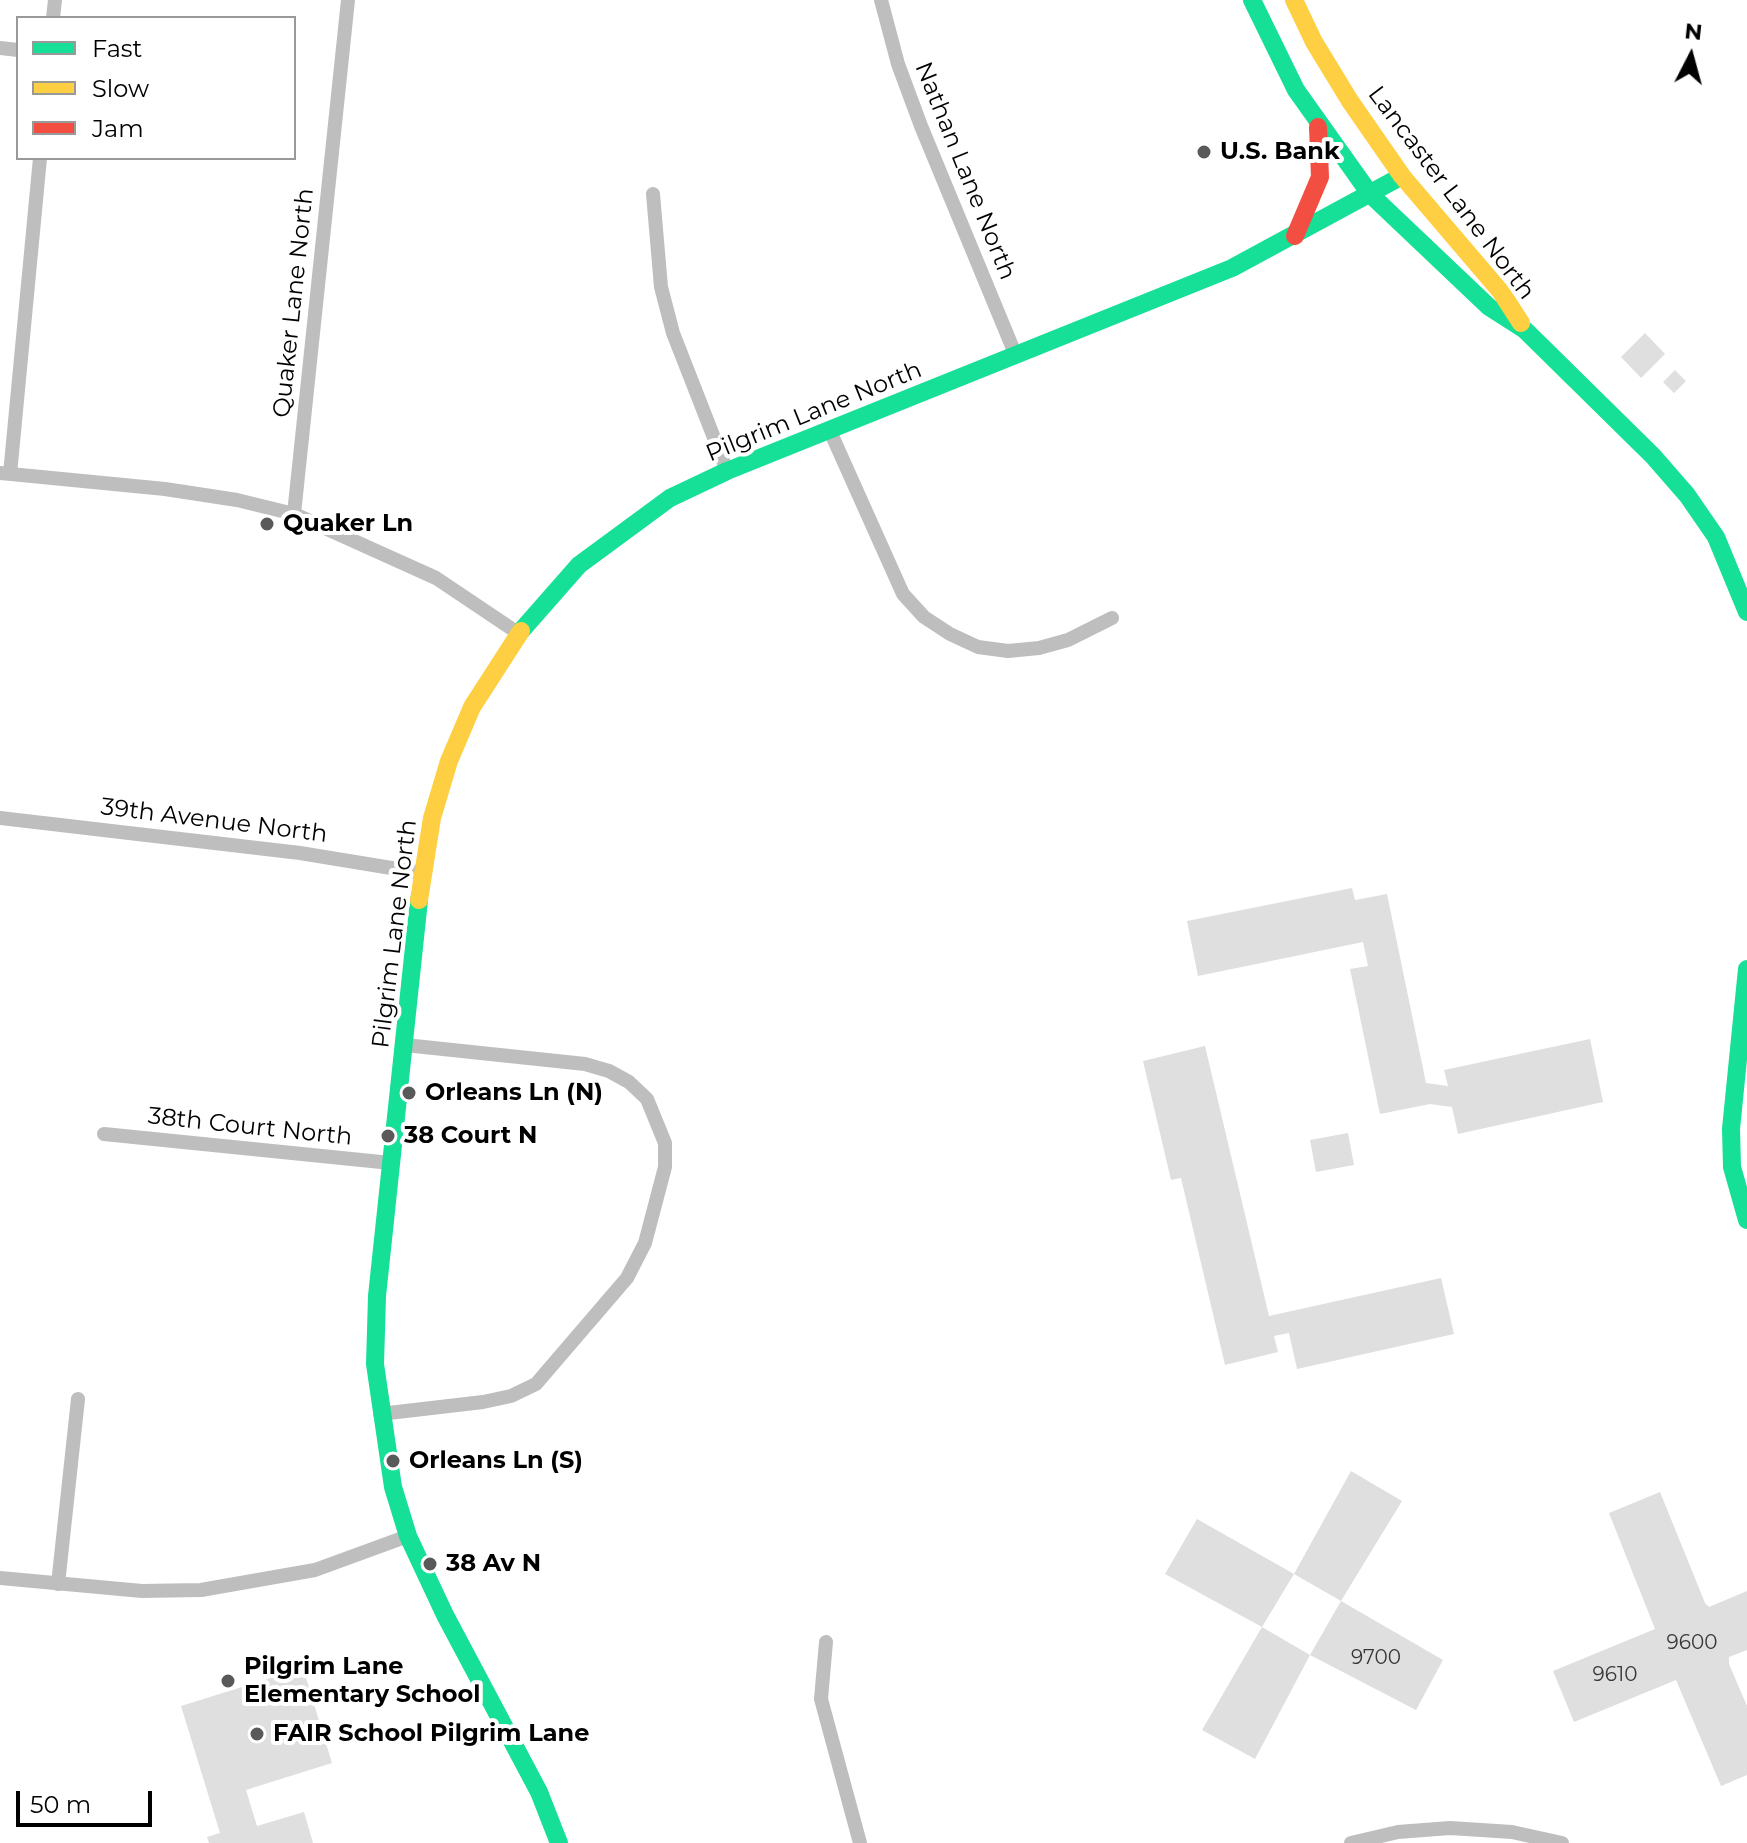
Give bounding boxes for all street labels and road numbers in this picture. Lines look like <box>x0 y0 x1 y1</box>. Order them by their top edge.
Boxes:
street label: Nathan Lane North <box>908 58 1022 284</box>
street label: Lancaster Lane North <box>1361 81 1541 305</box>
street label: Quaker Lane North <box>268 187 320 419</box>
street label: Pilgrim Lane North <box>702 356 926 468</box>
street label: 39th Avenue North <box>99 793 329 849</box>
street label: Pilgrim Lane North <box>367 818 423 1050</box>
street label: 38th Court North <box>146 1102 354 1152</box>

